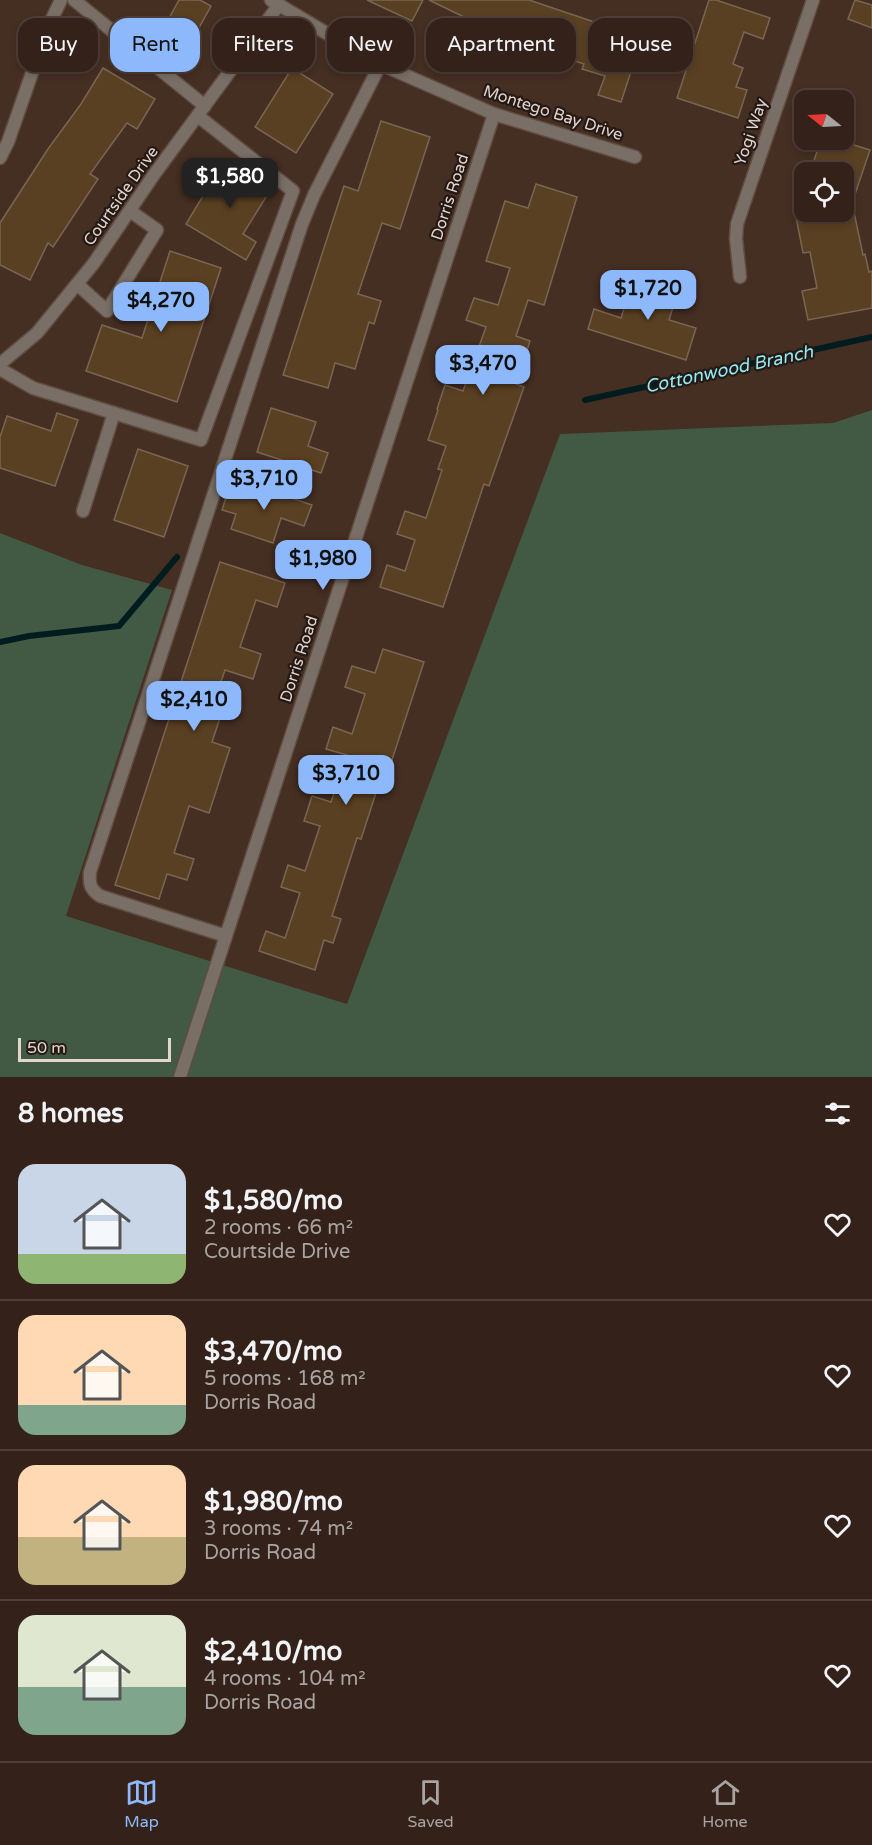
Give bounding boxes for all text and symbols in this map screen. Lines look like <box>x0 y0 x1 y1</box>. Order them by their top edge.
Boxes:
chip: Buy <box>18 18 98 72</box>
chip: Rent <box>110 18 200 72</box>
chip: Filters <box>212 18 315 72</box>
chip: New <box>327 18 414 72</box>
chip: Apartment <box>426 18 576 72</box>
chip: House <box>588 18 693 72</box>
street label: Montego Bay Drive <box>481 81 625 145</box>
north arrow <box>794 90 854 150</box>
map controls <box>794 90 854 222</box>
street label: Yogi Way <box>730 95 772 168</box>
street label: Courtside Drive <box>79 142 163 250</box>
street label: Dorris Road <box>427 151 473 243</box>
pin: $1,580 <box>181 158 279 209</box>
button: locate <box>794 162 854 222</box>
text: $1,580 <box>196 165 264 189</box>
pin: $1,720 <box>599 270 697 321</box>
text: $1,720 <box>614 277 682 301</box>
pin: $4,270 <box>112 282 210 333</box>
text: $4,270 <box>127 289 195 313</box>
water label: Cottonwood Branch <box>643 340 816 398</box>
pin: $3,470 <box>434 345 532 396</box>
text: $3,470 <box>449 352 517 376</box>
pin: $3,710 <box>215 460 313 511</box>
text: $3,710 <box>230 467 298 491</box>
pin: $1,980 <box>274 540 372 591</box>
text: $1,980 <box>289 547 357 571</box>
street label: Dorris Road <box>276 613 322 705</box>
pin: $2,410 <box>145 681 243 732</box>
text: $2,410 <box>160 688 228 712</box>
pin: $3,710 <box>297 755 395 806</box>
text: $3,710 <box>312 762 380 786</box>
scale bar <box>18 1035 171 1062</box>
text: 50 m <box>27 1038 66 1058</box>
icon: filters <box>821 1097 854 1130</box>
text: 8 homes <box>18 1098 124 1129</box>
text: $1,580/mo <box>204 1185 343 1216</box>
icon: home <box>66 1188 138 1260</box>
icon: heart <box>821 1208 854 1241</box>
text: 2 rooms · 66 m² <box>204 1216 353 1240</box>
text: Courtside Drive <box>204 1240 350 1264</box>
text: $3,470/mo <box>204 1336 342 1367</box>
icon: home <box>66 1339 138 1411</box>
icon: heart <box>821 1359 854 1392</box>
text: 5 rooms · 168 m² <box>204 1367 366 1391</box>
text: Dorris Road <box>204 1391 316 1415</box>
text: $1,980/mo <box>204 1486 343 1517</box>
icon: home <box>66 1489 138 1561</box>
icon: heart <box>821 1509 854 1542</box>
text: 3 rooms · 74 m² <box>204 1517 353 1541</box>
text: Dorris Road <box>204 1541 316 1565</box>
text: $2,410/mo <box>204 1636 342 1667</box>
icon: home <box>66 1639 138 1711</box>
icon: heart <box>821 1659 854 1692</box>
text: 4 rooms · 104 m² <box>204 1667 366 1691</box>
text: Dorris Road <box>204 1691 316 1715</box>
tab: Map <box>124 1776 159 1832</box>
tab: Saved <box>407 1776 454 1832</box>
tab: Home <box>702 1776 748 1832</box>

